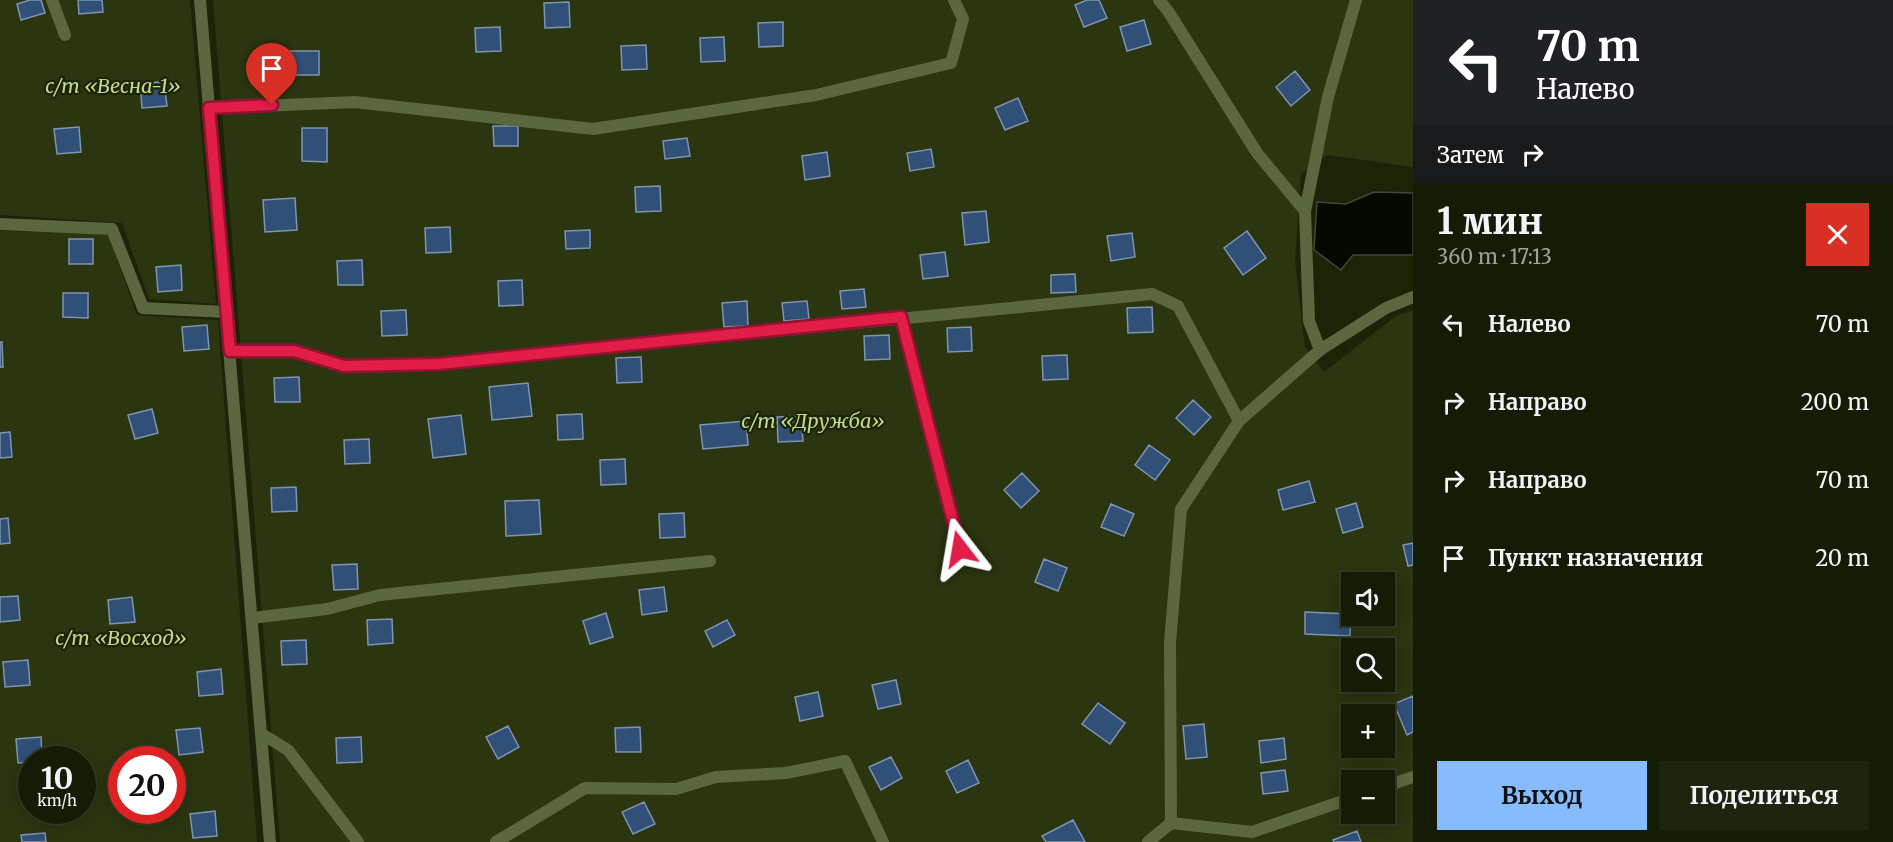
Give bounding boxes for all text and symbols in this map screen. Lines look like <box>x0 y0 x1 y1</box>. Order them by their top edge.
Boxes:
text: 70 m <box>1536 20 1640 72</box>
icon: left <box>1437 24 1515 102</box>
pin <box>246 43 297 105</box>
icon: arrive <box>255 52 288 85</box>
text: Налево <box>1536 72 1634 106</box>
park label: с/т «Весна-1» <box>45 73 181 98</box>
icon: right <box>1516 138 1549 171</box>
text: Затем <box>1437 141 1504 169</box>
text: 1 мин <box>1437 199 1543 244</box>
button: close <box>1806 203 1869 266</box>
text: 360 m · 17:13 <box>1437 244 1552 269</box>
icon: left <box>1437 308 1470 341</box>
text: Налево <box>1488 310 1571 338</box>
text: 70 m <box>1816 310 1869 338</box>
icon: right <box>1437 386 1470 419</box>
text: Направо <box>1488 388 1587 416</box>
text: 200 m <box>1801 388 1869 416</box>
park label: с/т «Дружба» <box>741 408 885 433</box>
icon: right <box>1437 464 1470 497</box>
text: Направо <box>1488 466 1587 494</box>
text: 70 m <box>1816 466 1869 494</box>
position arrow <box>928 517 992 581</box>
icon: arrive <box>1437 542 1470 575</box>
text: Пункт назначения <box>1488 544 1703 572</box>
text: 20 m <box>1815 544 1869 572</box>
map controls <box>1341 572 1395 824</box>
button: sound <box>1341 572 1395 626</box>
park label: с/т «Восход» <box>55 625 187 650</box>
button: search <box>1341 638 1395 692</box>
button: + <box>1341 704 1395 758</box>
speed limit sign: 20 <box>108 746 186 824</box>
text: 10 <box>41 759 73 797</box>
button: Выход <box>1437 761 1647 830</box>
button: Поделиться <box>1659 761 1869 830</box>
button: − <box>1341 770 1395 824</box>
text: km/h <box>37 791 77 810</box>

